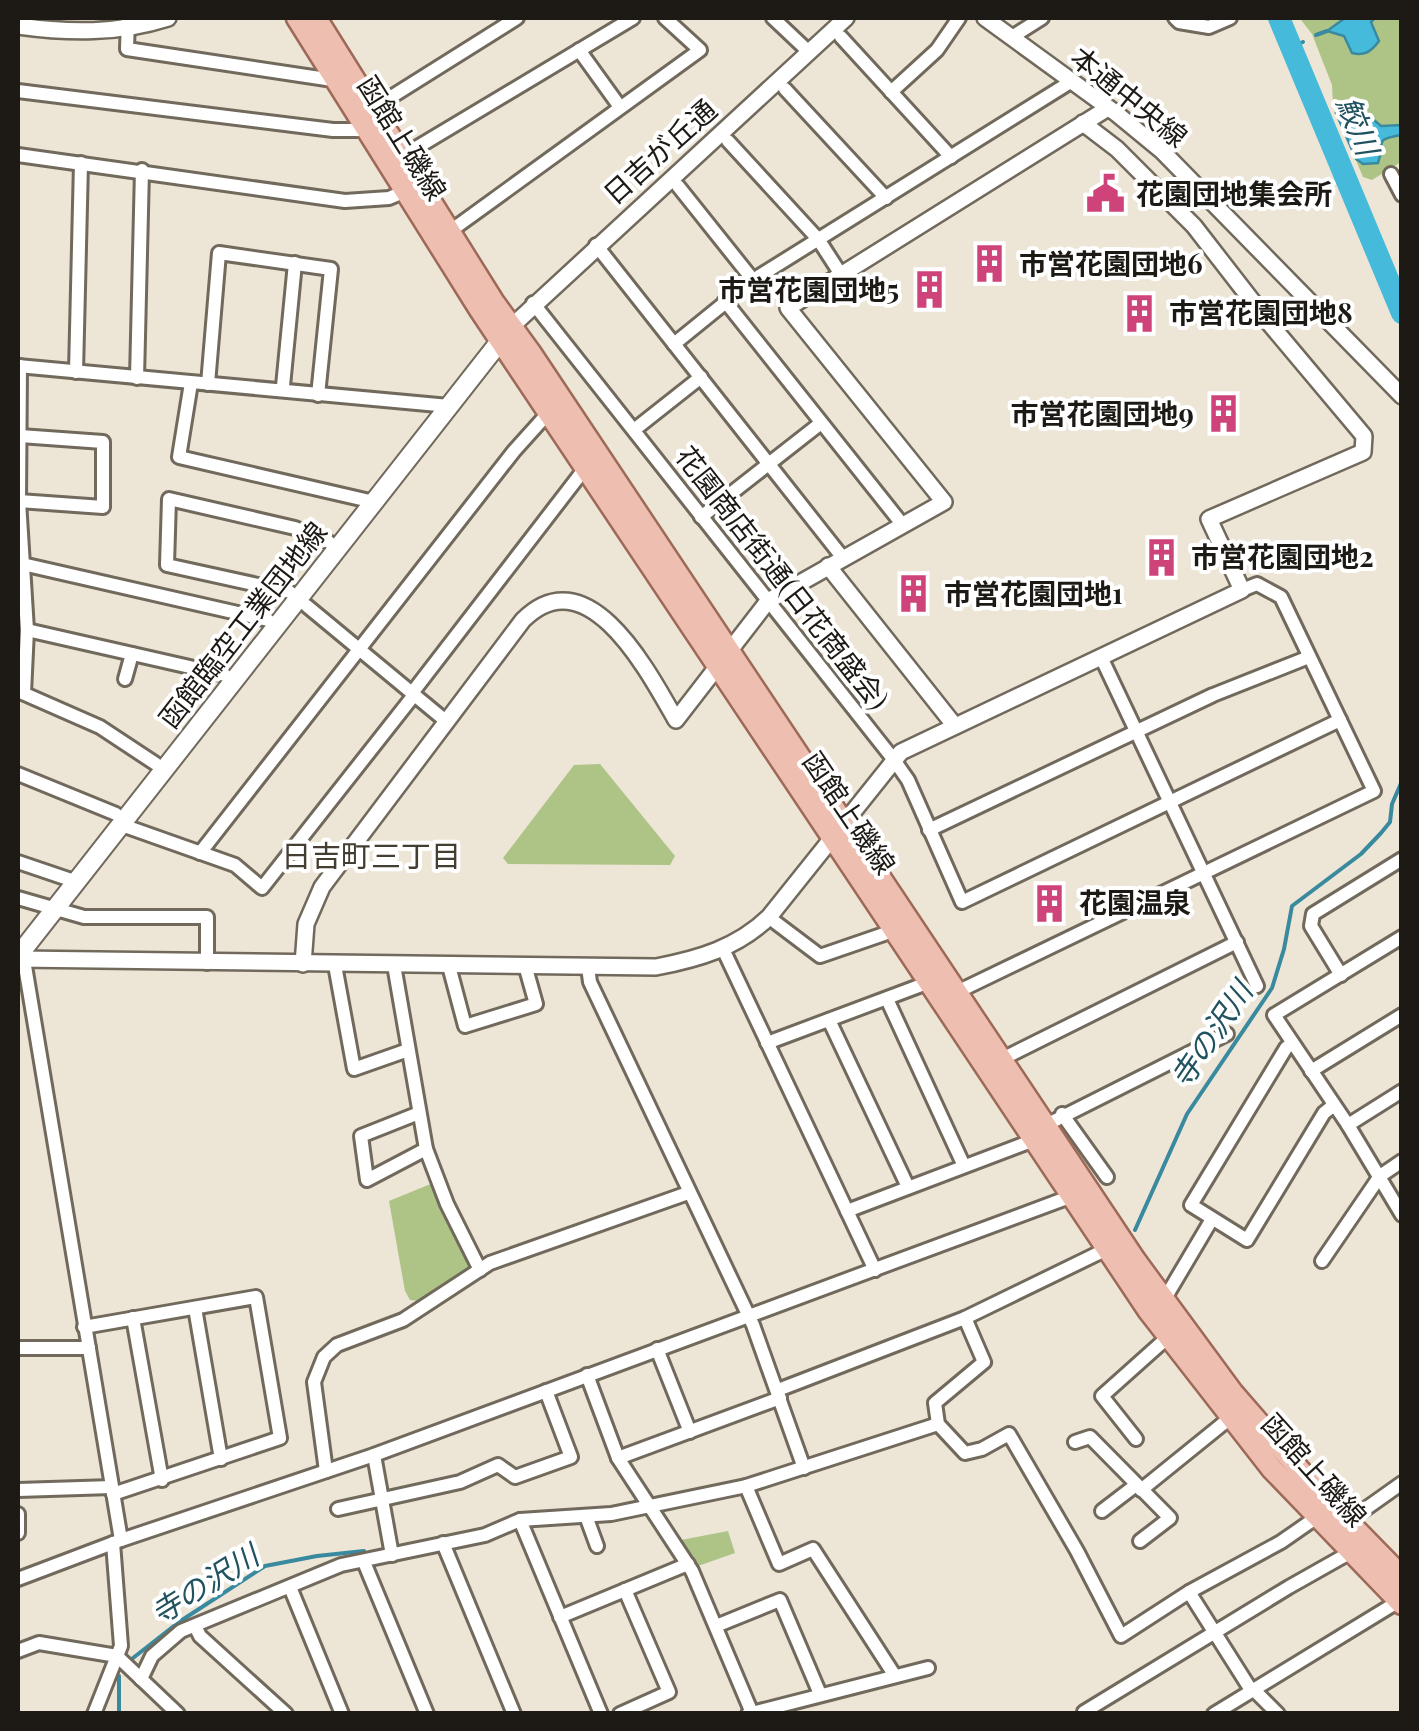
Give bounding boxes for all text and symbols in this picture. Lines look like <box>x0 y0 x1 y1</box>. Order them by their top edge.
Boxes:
street label: 本通中央線 <box>1064 37 1196 154</box>
street label: 函館上磯線 <box>350 68 456 206</box>
street label: 日吉が丘通 <box>595 90 723 211</box>
water label: 鮫川 <box>1329 90 1390 163</box>
public building icon: 花園団地集会所 <box>1085 173 1127 215</box>
place label: 花園団地集会所 <box>1136 174 1332 211</box>
building icon: 市営花園団地6 <box>968 243 1010 285</box>
place label: 市営花園団地6 <box>1019 244 1203 281</box>
building icon: 市営花園団地5 <box>908 269 950 311</box>
place label: 市営花園団地5 <box>718 270 899 307</box>
building icon: 市営花園団地8 <box>1118 292 1160 334</box>
place label: 市営花園団地8 <box>1169 293 1353 330</box>
building icon: 市営花園団地9 <box>1203 393 1245 435</box>
place label: 市営花園団地9 <box>1011 394 1194 431</box>
street label: 花園商店街通(日花商盛会) <box>669 438 898 716</box>
street label: 函館臨空工業団地線 <box>150 513 334 735</box>
building icon: 市営花園団地2 <box>1140 536 1182 578</box>
place label: 市営花園団地2 <box>1191 537 1374 574</box>
building icon: 市営花園団地1 <box>893 573 935 615</box>
place label: 市営花園団地1 <box>944 574 1123 611</box>
street label: 函館上磯線 <box>796 744 905 881</box>
district label: 日吉町三丁目 <box>281 835 461 875</box>
building icon: 花園温泉 <box>1028 882 1070 924</box>
place label: 花園温泉 <box>1079 883 1191 920</box>
water label: 寺の沢川 <box>1160 970 1262 1095</box>
street label: 函館上磯線 <box>1255 1405 1376 1533</box>
water label: 寺の沢川 <box>142 1533 268 1632</box>

